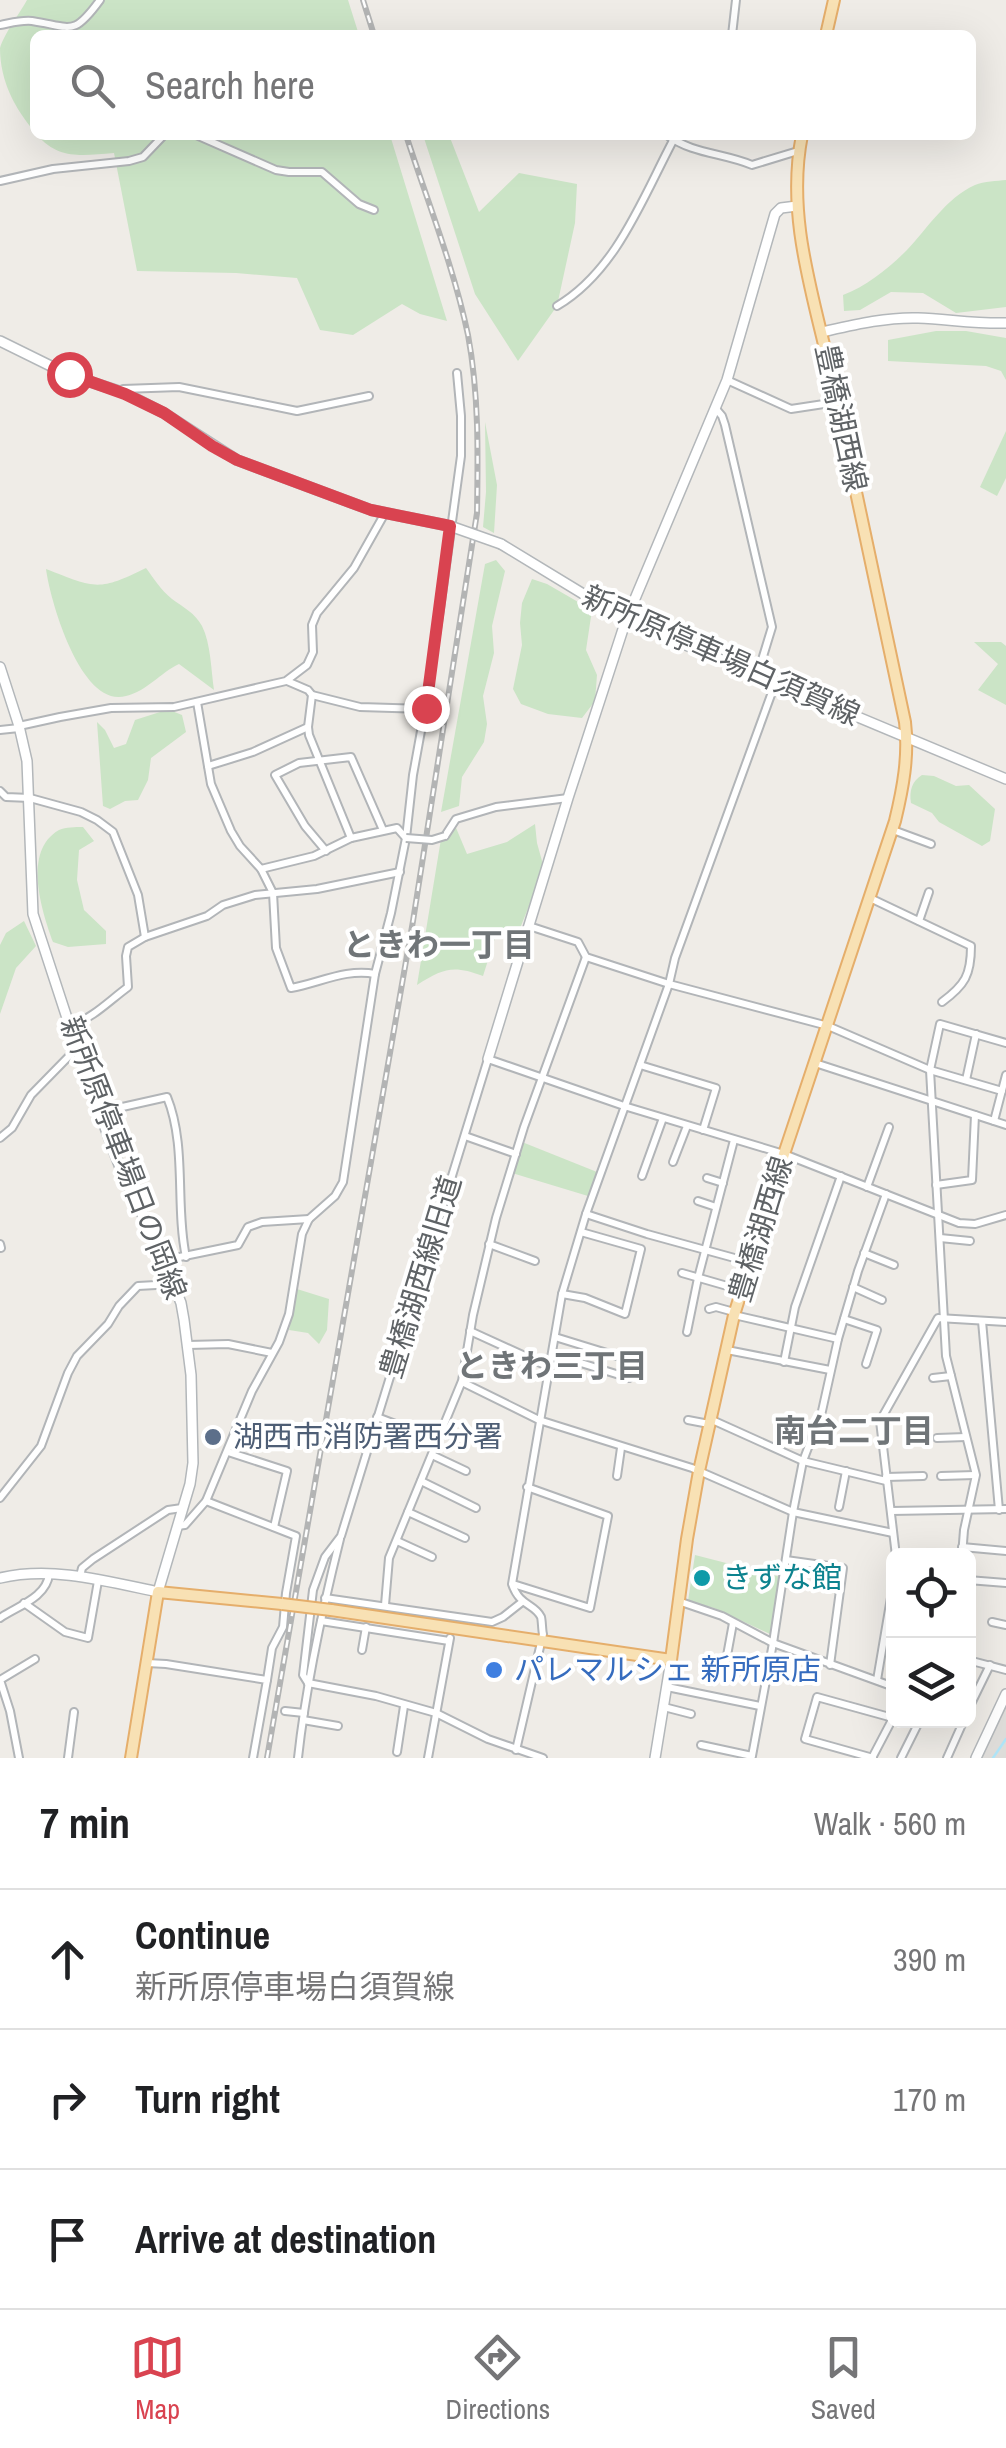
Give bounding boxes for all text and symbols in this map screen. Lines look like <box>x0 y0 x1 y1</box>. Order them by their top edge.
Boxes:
search box <box>30 30 976 140</box>
icon: search <box>65 58 120 113</box>
text: Search here <box>145 60 315 111</box>
street label: 豊橋湖西線 <box>807 340 877 495</box>
route start <box>47 352 93 398</box>
street label: 新所原停車場白須賀線 <box>576 576 867 734</box>
route end <box>404 686 450 732</box>
district label: ときわ一丁目 <box>343 923 535 966</box>
street label: 新所原停車場日の岡線 <box>52 1010 196 1305</box>
street label: 豊橋湖西線 <box>719 1151 801 1306</box>
street label: 豊橋湖西線旧道 <box>370 1170 470 1383</box>
district label: ときわ三丁目 <box>456 1344 648 1387</box>
district label: 南台二丁目 <box>774 1409 934 1452</box>
place label: 湖西市消防署西分署 <box>233 1416 503 1456</box>
marker: 湖西市消防署西分署 <box>202 1426 224 1448</box>
map controls <box>886 1548 976 1728</box>
button: locate <box>886 1548 976 1638</box>
place label: きずな館 <box>722 1557 842 1597</box>
marker: きずな館 <box>691 1567 713 1589</box>
button: layers <box>886 1638 976 1728</box>
place label: パレマルシェ 新所原店 <box>514 1649 821 1689</box>
marker: パレマルシェ 新所原店 <box>483 1659 505 1681</box>
text: 7 min <box>40 1795 130 1851</box>
text: Walk · 560 m <box>814 1802 966 1845</box>
text: Continue <box>135 1910 270 1961</box>
icon: ahead <box>40 1932 95 1987</box>
text: 390 m <box>893 1938 966 1981</box>
text: 新所原停車場白須賀線 <box>135 1965 455 2008</box>
icon: right <box>40 2072 95 2127</box>
text: Turn right <box>135 2074 280 2125</box>
text: 170 m <box>893 2078 966 2121</box>
icon: arrive <box>40 2212 95 2267</box>
text: Arrive at destination <box>135 2214 436 2265</box>
tab: Map <box>130 2330 185 2428</box>
tab: Directions <box>446 2330 550 2428</box>
tab: Saved <box>811 2330 876 2428</box>

